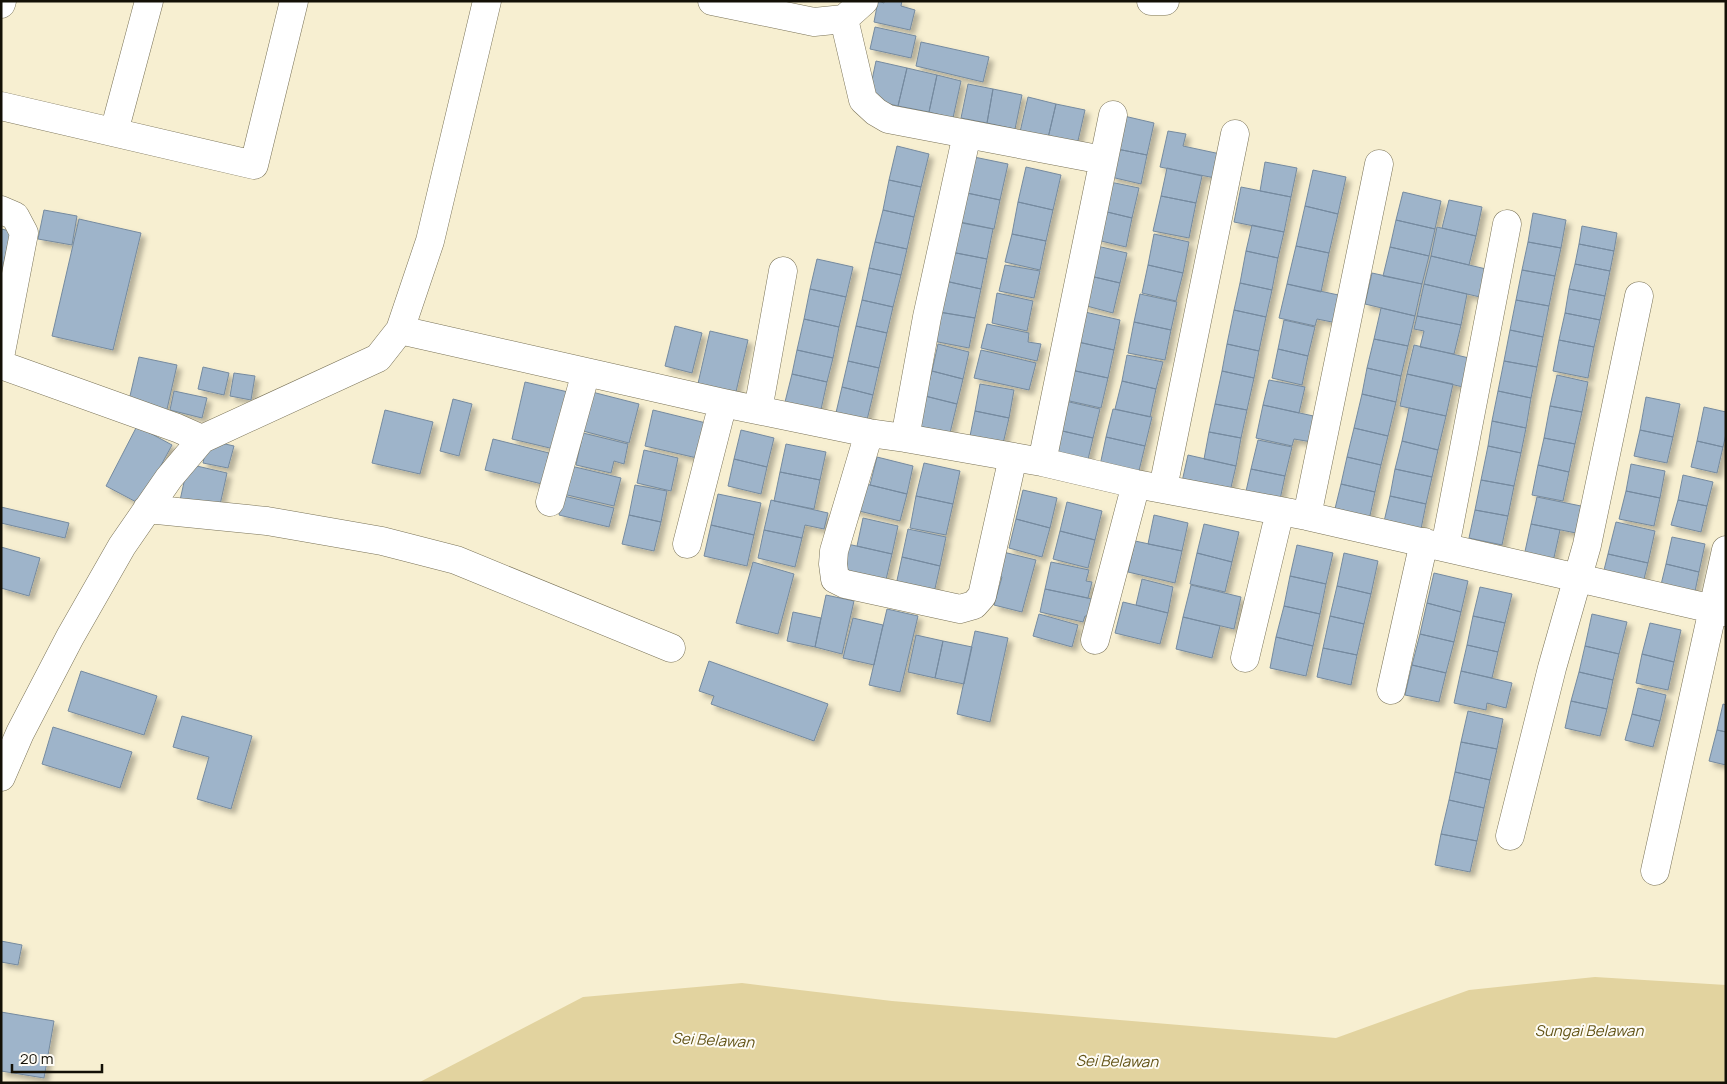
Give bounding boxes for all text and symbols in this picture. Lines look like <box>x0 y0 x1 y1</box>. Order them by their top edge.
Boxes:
water label: Sungai Belawan <box>1535 1020 1644 1041</box>
water label: Sei Belawan <box>671 1027 756 1053</box>
scale bar <box>12 1042 102 1074</box>
text: 20 m <box>20 1048 53 1069</box>
water label: Sei Belawan <box>1076 1050 1159 1072</box>

